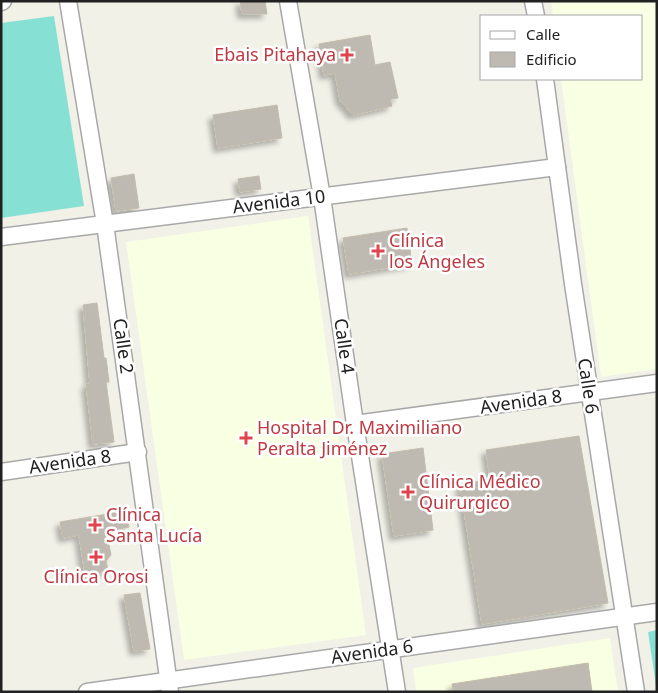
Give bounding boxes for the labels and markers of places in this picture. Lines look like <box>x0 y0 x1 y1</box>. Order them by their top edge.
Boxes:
place label: Ebais Pitahaya <box>214 42 336 66</box>
marker: Ebais Pitahaya <box>340 48 354 62</box>
place label: Clínica los Ángeles <box>389 228 485 273</box>
marker: Clínica los Ángeles <box>371 244 385 258</box>
place label: Hospital Dr. Maximiliano Peralta Jiménez <box>257 415 462 460</box>
marker: Hospital Dr. Maximiliano Peralta Jiménez <box>239 431 253 445</box>
place label: Clínica Médico Quirurgico <box>419 469 541 514</box>
marker: Clínica Médico Quirurgico <box>401 485 415 499</box>
place label: Clínica Santa Lucía <box>106 502 202 547</box>
marker: Clínica Santa Lucía <box>88 518 102 532</box>
marker: Clínica Orosi <box>89 550 103 564</box>
place label: Clínica Orosi <box>43 564 149 588</box>

